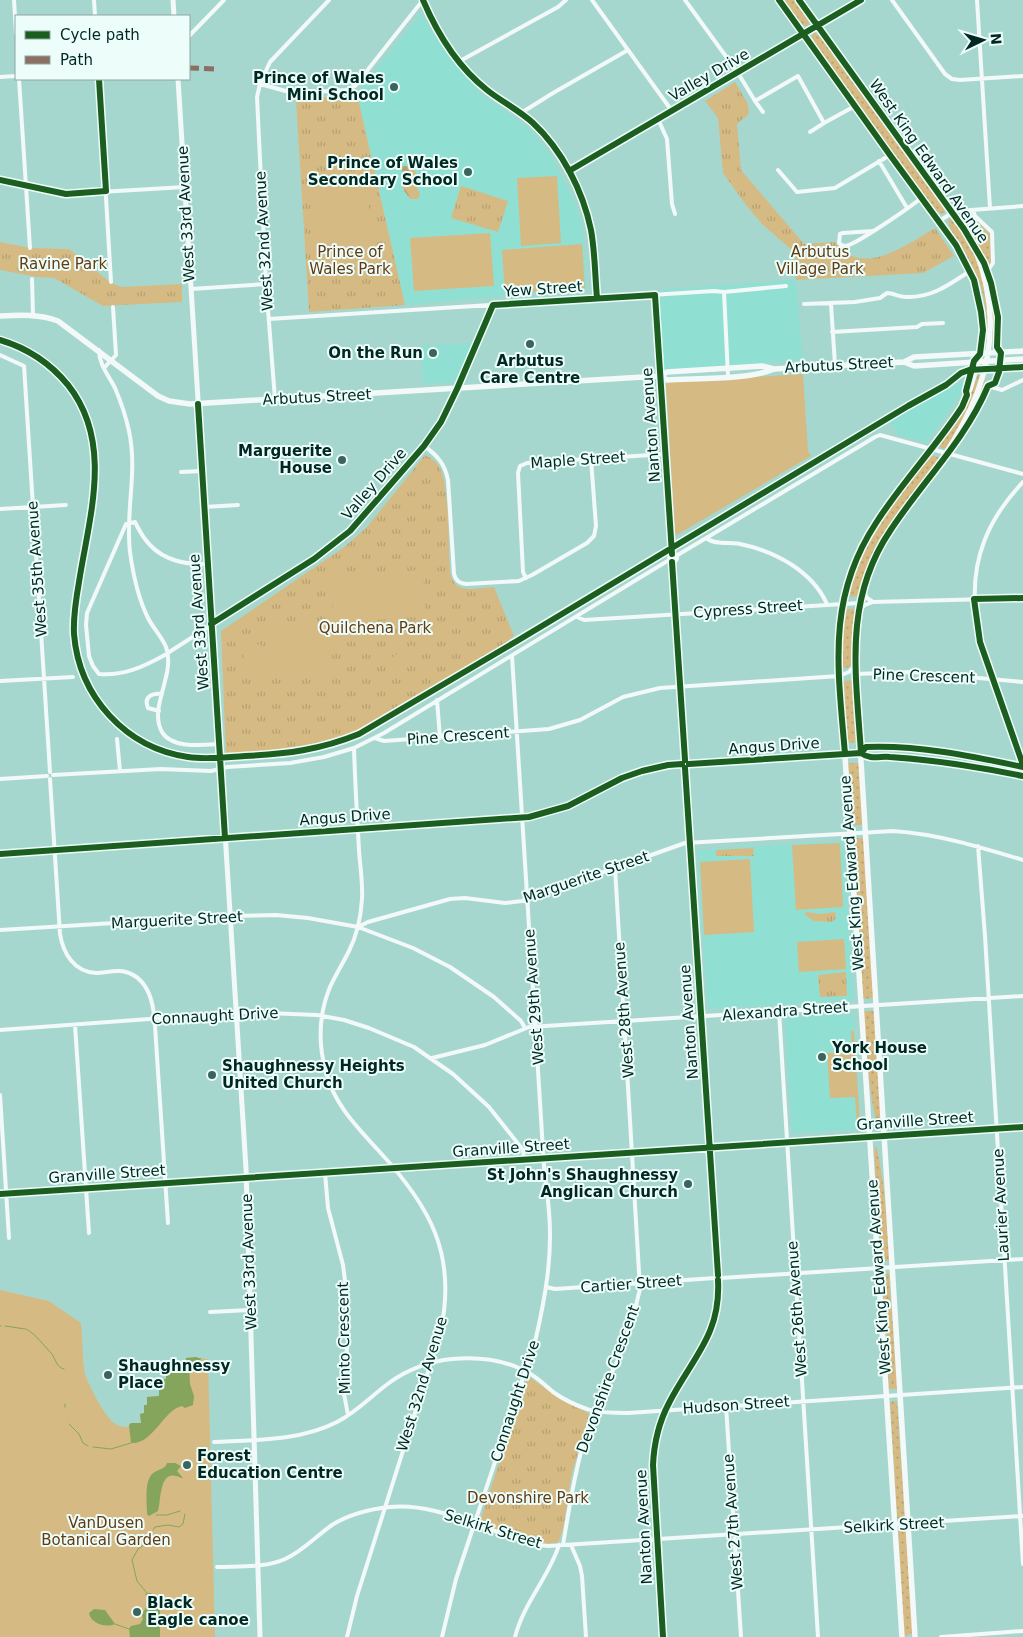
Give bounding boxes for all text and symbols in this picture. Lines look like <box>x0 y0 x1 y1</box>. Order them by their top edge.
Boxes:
legend <box>15 15 190 80</box>
north arrow <box>958 15 1008 65</box>
text: Cycle path <box>60 26 140 44</box>
text: N <box>987 32 1004 45</box>
street label: Valley Drive <box>666 45 752 105</box>
text: Path <box>60 51 93 69</box>
place label: Prince of Wales Mini School <box>253 69 384 104</box>
street label: West King Edward Avenue <box>865 76 993 246</box>
marker: Prince of Wales Mini School <box>388 81 400 93</box>
street label: West 33rd Avenue <box>173 145 199 283</box>
place label: Prince of Wales Secondary School <box>308 154 458 189</box>
marker: Prince of Wales Secondary School <box>462 166 474 178</box>
street label: West 32nd Avenue <box>251 170 277 312</box>
park label: Prince of Wales Park <box>309 243 391 278</box>
park label: Arbutus Village Park <box>776 243 864 278</box>
park label: Ravine Park <box>19 255 107 273</box>
street label: Yew Street <box>502 277 583 301</box>
marker: Arbutus Care Centre <box>524 338 536 350</box>
place label: On the Run <box>328 344 423 362</box>
marker: On the Run <box>427 347 439 359</box>
place label: Arbutus Care Centre <box>480 352 580 387</box>
street label: Arbutus Street <box>784 353 894 377</box>
street label: Nanton Avenue <box>638 367 664 483</box>
street label: Arbutus Street <box>262 385 372 409</box>
place label: Marguerite House <box>238 442 332 477</box>
street label: Valley Drive <box>338 444 410 524</box>
street label: Maple Street <box>530 448 626 472</box>
marker: Marguerite House <box>336 454 348 466</box>
street label: West 35th Avenue <box>23 500 51 638</box>
street label: West 33rd Avenue <box>185 553 213 691</box>
street label: Cypress Street <box>693 596 804 622</box>
park label: Quilchena Park <box>319 619 432 637</box>
street label: Pine Crescent <box>872 665 976 687</box>
street label: Pine Crescent <box>406 723 510 749</box>
street label: Angus Drive <box>728 734 820 758</box>
street label: West King Edward Avenue <box>836 775 868 971</box>
street label: Angus Drive <box>299 805 391 829</box>
street label: Marguerite Street <box>521 847 651 907</box>
street label: Marguerite Street <box>111 908 244 932</box>
street label: West 29th Avenue <box>520 928 548 1066</box>
street label: West 28th Avenue <box>610 941 638 1079</box>
street label: Nanton Avenue <box>676 964 702 1080</box>
street label: Alexandra Street <box>721 998 849 1024</box>
street label: Connaught Drive <box>151 1004 279 1028</box>
place label: York House School <box>831 1039 927 1074</box>
marker: York House School <box>816 1051 828 1063</box>
place label: Shaughnessy Heights United Church <box>222 1057 405 1092</box>
marker: Shaughnessy Heights United Church <box>206 1069 218 1081</box>
street label: Granville Street <box>856 1108 974 1134</box>
street label: Granville Street <box>452 1135 570 1161</box>
street label: Laurier Avenue <box>989 1148 1013 1262</box>
street label: Granville Street <box>48 1161 166 1187</box>
place label: St John's Shaughnessy Anglican Church <box>487 1166 678 1201</box>
marker: St John's Shaughnessy Anglican Church <box>682 1178 694 1190</box>
street label: West King Edward Avenue <box>863 1179 895 1375</box>
street label: West 33rd Avenue <box>238 1193 260 1331</box>
street label: West 26th Avenue <box>783 1240 811 1378</box>
street label: Cartier Street <box>580 1271 682 1297</box>
street label: Minto Crescent <box>334 1281 354 1394</box>
street label: Devonshire Crescent <box>573 1303 643 1455</box>
street label: West 32nd Avenue <box>393 1314 451 1454</box>
street label: Connaught Drive <box>487 1338 543 1464</box>
place label: Shaughnessy Place <box>118 1357 230 1392</box>
marker: Shaughnessy Place <box>102 1369 114 1381</box>
street label: Hudson Street <box>682 1392 790 1418</box>
place label: Forest Education Centre <box>197 1447 343 1482</box>
street label: West 27th Avenue <box>719 1453 747 1591</box>
marker: Forest Education Centre <box>181 1459 193 1471</box>
street label: Nanton Avenue <box>632 1469 656 1585</box>
park label: Devonshire Park <box>467 1489 589 1507</box>
street label: Selkirk Street <box>442 1506 544 1552</box>
street label: Selkirk Street <box>843 1513 945 1537</box>
park label: VanDusen Botanical Garden <box>41 1514 171 1549</box>
place label: Black Eagle canoe <box>147 1594 249 1629</box>
marker: Black Eagle canoe <box>131 1606 143 1618</box>

